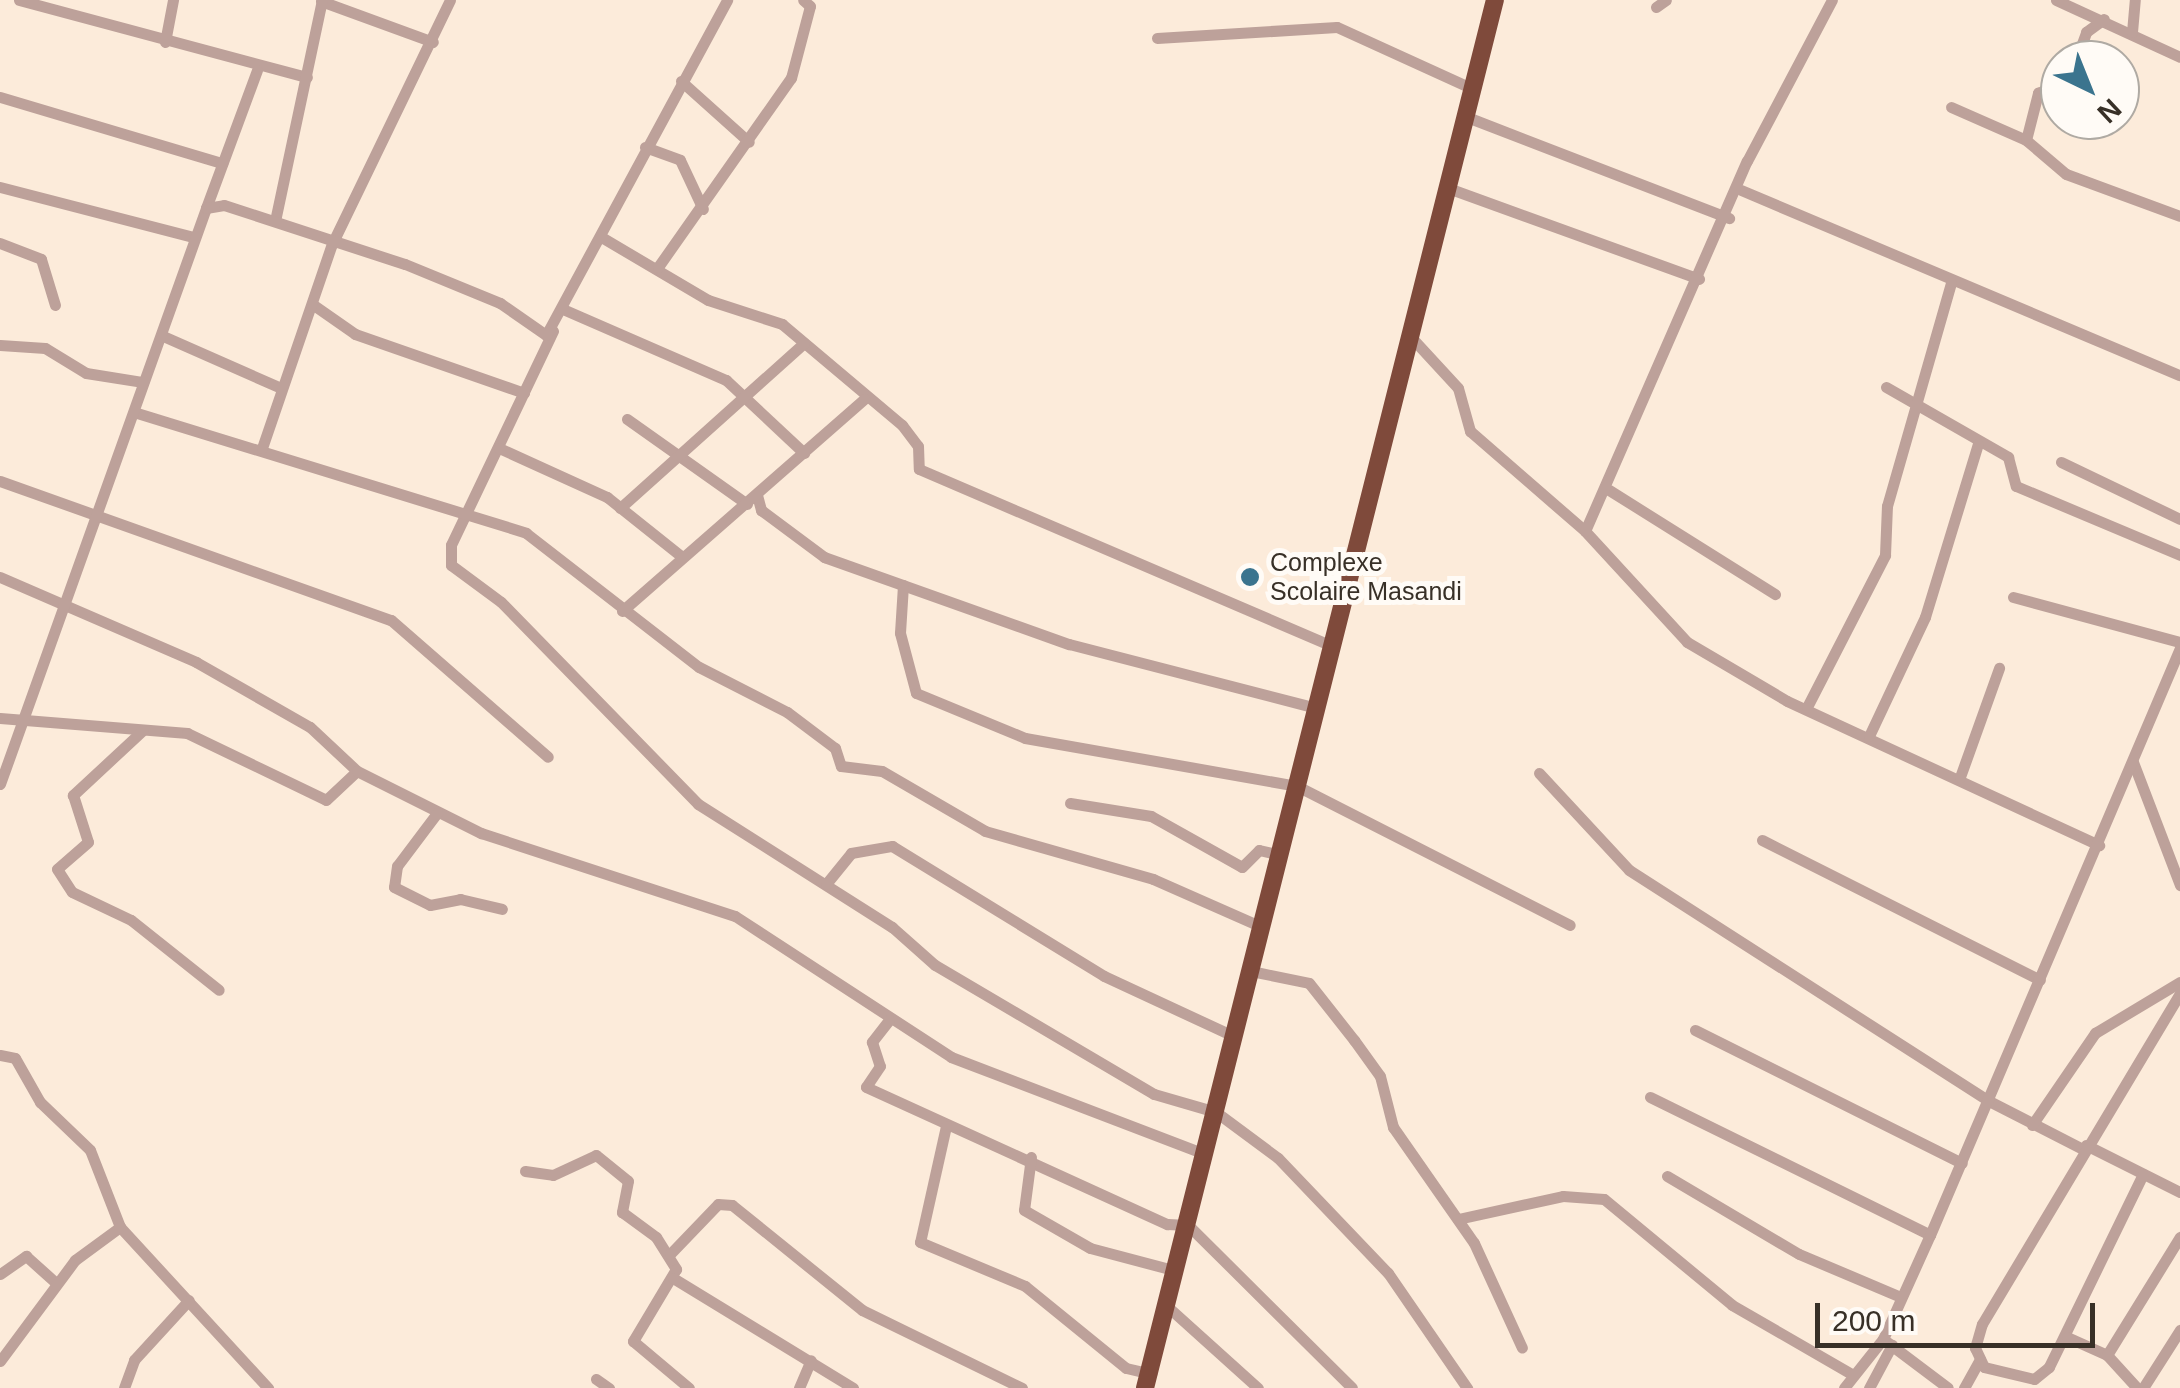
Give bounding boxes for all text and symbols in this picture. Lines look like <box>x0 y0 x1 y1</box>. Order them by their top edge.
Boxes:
north arrow <box>2040 40 2140 140</box>
text: N <box>2091 93 2127 129</box>
place label: Complexe Scolaire Masandi <box>1270 548 1462 607</box>
marker: Complexe Scolaire Masandi <box>1239 566 1261 588</box>
scale bar <box>1820 1283 2100 1345</box>
text: 200 m <box>1832 1304 1915 1337</box>

